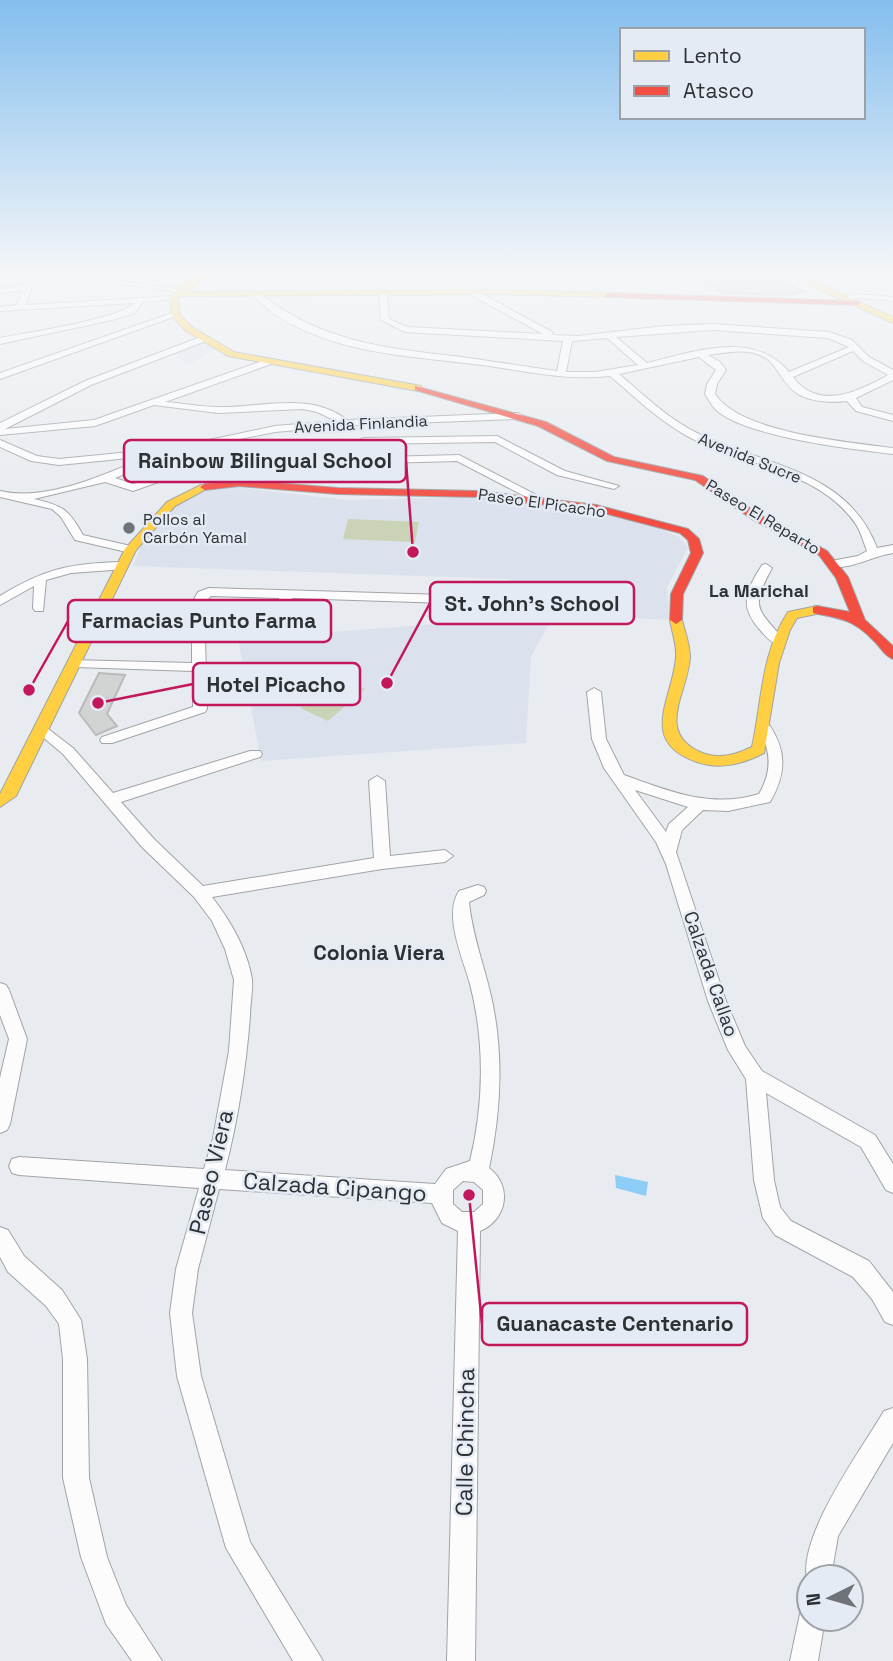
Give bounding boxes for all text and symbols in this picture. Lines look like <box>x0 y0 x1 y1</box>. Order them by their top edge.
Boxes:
legend <box>620 28 865 119</box>
text: Lento <box>683 42 742 69</box>
text: Atasco <box>683 77 754 104</box>
street label: Avenida Finlandia <box>294 410 428 438</box>
street label: Avenida Sucre <box>695 428 805 488</box>
callout: Rainbow Bilingual School <box>124 440 406 482</box>
text: Rainbow Bilingual School <box>138 447 392 474</box>
street label: Paseo El Reparto <box>702 475 824 559</box>
street label: Paseo El Picacho <box>477 484 607 522</box>
place label: Pollos al Carbón Yamal <box>143 509 247 548</box>
marker: Pollos al Carbón Yamal <box>121 520 137 536</box>
district label: La Marichal <box>709 579 809 602</box>
callout: St. John's School <box>430 582 634 624</box>
text: St. John's School <box>444 590 620 617</box>
callout: Farmacias Punto Farma <box>68 600 331 642</box>
text: Farmacias Punto Farma <box>82 607 316 634</box>
callout: Hotel Picacho <box>193 663 360 705</box>
text: Hotel Picacho <box>206 671 346 698</box>
street label: Calzada Callao <box>678 908 744 1040</box>
district label: Colonia Viera <box>313 939 445 966</box>
street label: Paseo Viera <box>182 1107 240 1237</box>
street label: Calzada Cipango <box>242 1166 428 1208</box>
callout: Guanacaste Centenario <box>482 1303 747 1345</box>
text: Guanacaste Centenario <box>496 1310 734 1337</box>
street label: Calle Chincha <box>449 1368 481 1516</box>
north arrow <box>795 1563 865 1633</box>
text: N <box>801 1592 827 1607</box>

